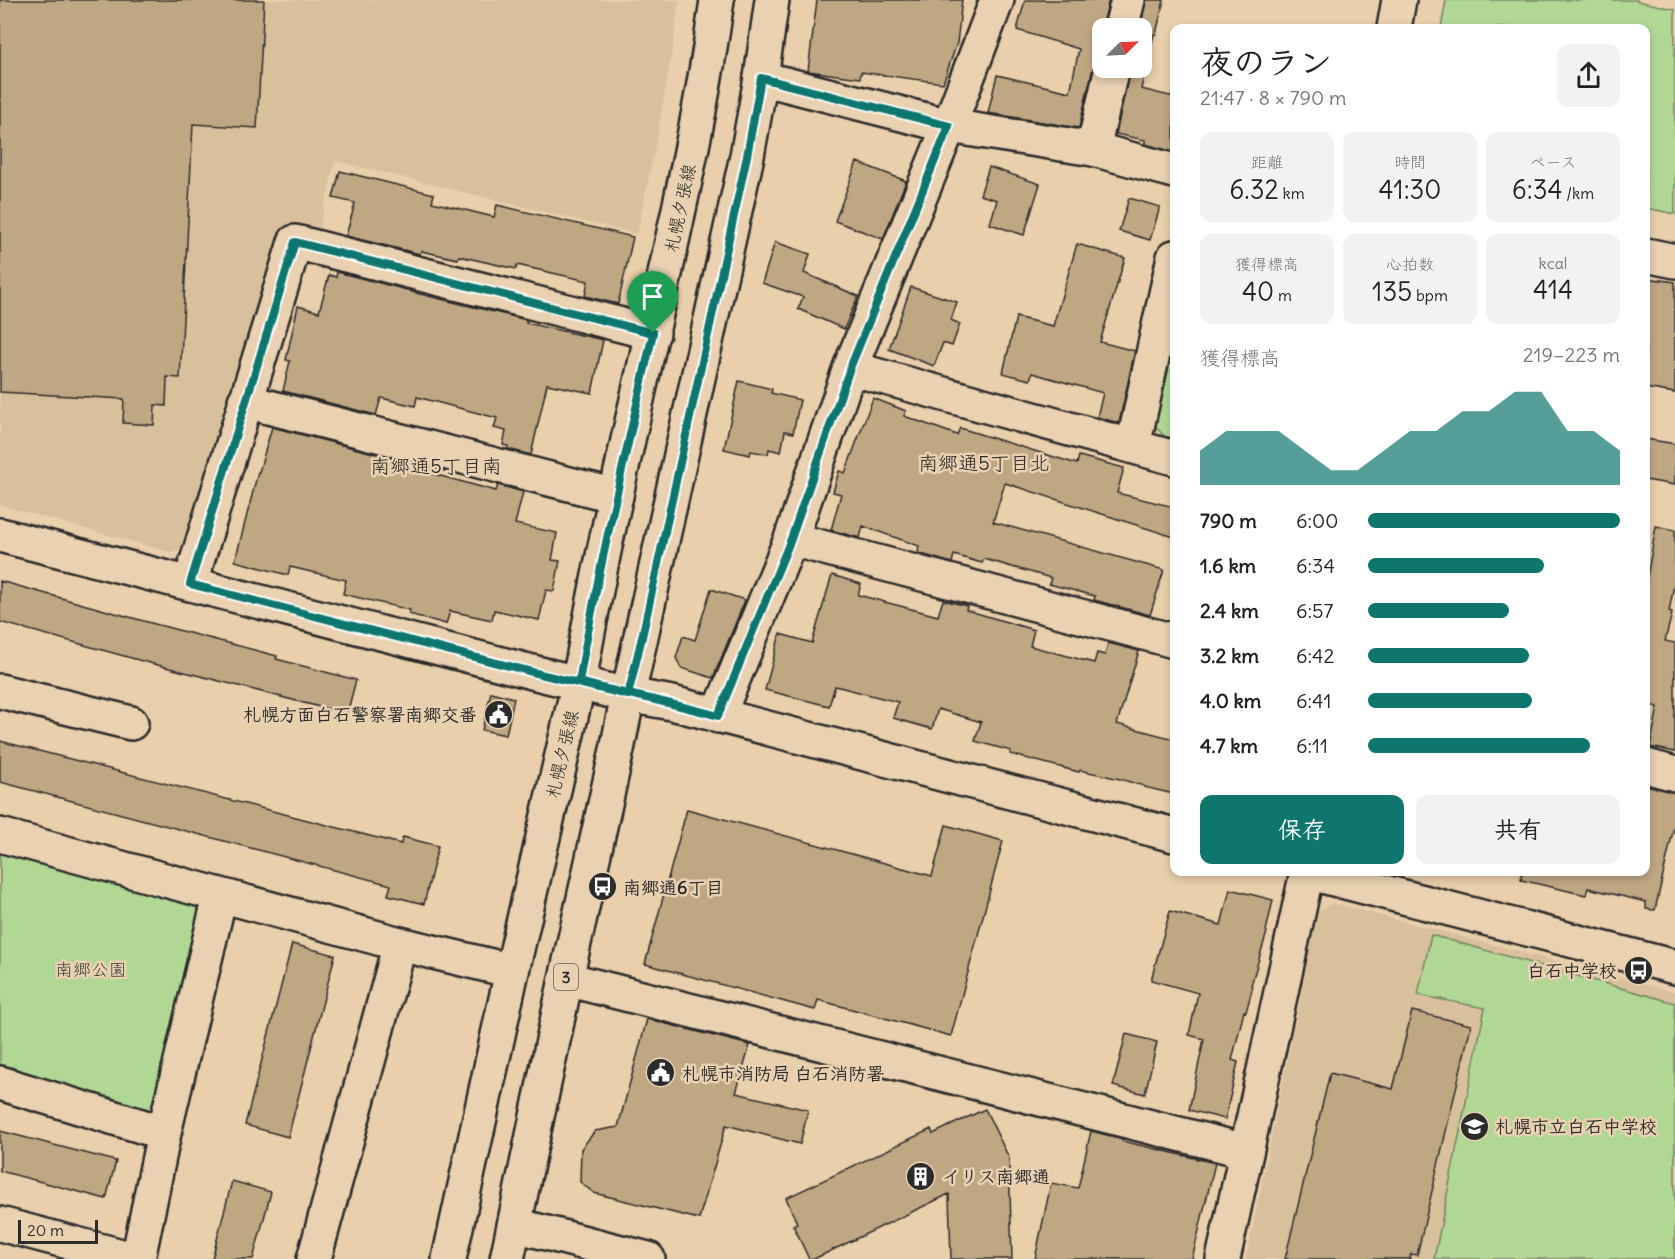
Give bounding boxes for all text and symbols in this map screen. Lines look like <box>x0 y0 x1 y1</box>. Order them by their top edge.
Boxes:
north arrow <box>1092 18 1152 78</box>
map controls <box>1092 18 1152 78</box>
text: 夜のラン <box>1200 41 1332 83</box>
button: share <box>1557 44 1620 107</box>
text: 21:47 · 8 × 790 m <box>1200 85 1346 110</box>
text: 距離 <box>1251 152 1283 172</box>
text: 時間 <box>1394 152 1426 172</box>
text: ペース <box>1529 152 1577 172</box>
street label: 札幌夕張線 <box>659 162 701 254</box>
text: 6.32 <box>1229 173 1279 206</box>
text: 41:30 <box>1379 173 1441 206</box>
text: 6:34 <box>1512 173 1562 206</box>
text: km <box>1279 183 1305 203</box>
text: /km <box>1562 183 1594 203</box>
text: kcal <box>1539 253 1567 273</box>
text: 獲得標高 <box>1235 254 1299 274</box>
text: 心拍数 <box>1386 254 1434 274</box>
pin <box>627 271 678 333</box>
text: 414 <box>1533 273 1573 306</box>
text: 40 <box>1242 275 1274 308</box>
text: 135 <box>1372 275 1412 308</box>
icon: arrive <box>636 280 669 313</box>
text: m <box>1274 285 1292 305</box>
text: bpm <box>1412 285 1448 305</box>
text: 219–223 m <box>1523 342 1620 367</box>
text: 獲得標高 <box>1200 345 1280 370</box>
district label: 南郷通5丁目北 <box>918 450 1050 475</box>
district label: 南郷通5丁目南 <box>370 453 502 478</box>
text: 790 m <box>1200 508 1257 533</box>
text: 6:00 <box>1296 508 1338 533</box>
text: 1.6 km <box>1200 553 1256 578</box>
text: 6:34 <box>1296 553 1335 578</box>
text: 2.4 km <box>1200 598 1259 623</box>
text: 6:57 <box>1296 598 1333 623</box>
text: 3.2 km <box>1200 643 1259 668</box>
text: 6:42 <box>1296 643 1335 668</box>
text: 4.0 km <box>1200 688 1261 713</box>
text: 6:41 <box>1296 688 1331 713</box>
public building icon: 札幌方面白石警察署南郷交番 <box>482 698 514 730</box>
place label: 札幌方面白石警察署南郷交番 <box>243 703 477 726</box>
street label: 札幌夕張線 <box>541 708 583 800</box>
text: 4.7 km <box>1200 733 1258 758</box>
text: 6:11 <box>1296 733 1328 758</box>
button: 保存 <box>1200 795 1404 864</box>
button: 共有 <box>1416 795 1620 864</box>
bus stop icon: 南郷通6丁目 <box>586 871 618 903</box>
place label: 南郷通6丁目 <box>623 876 723 899</box>
bus stop icon: 白石中学校 <box>1622 954 1654 986</box>
park label: 南郷公園 <box>55 958 127 981</box>
place label: 白石中学校 <box>1527 959 1617 982</box>
road number: 3 <box>554 964 578 990</box>
public building icon: 札幌市消防局 白石消防署 <box>645 1057 677 1089</box>
place label: 札幌市消防局 白石消防署 <box>682 1062 884 1085</box>
school or university icon: 札幌市立白石中学校 <box>1458 1110 1490 1142</box>
place label: 札幌市立白石中学校 <box>1495 1115 1657 1138</box>
building icon: イリス南郷通 <box>905 1160 937 1192</box>
place label: イリス南郷通 <box>942 1165 1050 1188</box>
scale bar <box>18 1217 98 1244</box>
text: 20 m <box>27 1220 64 1240</box>

